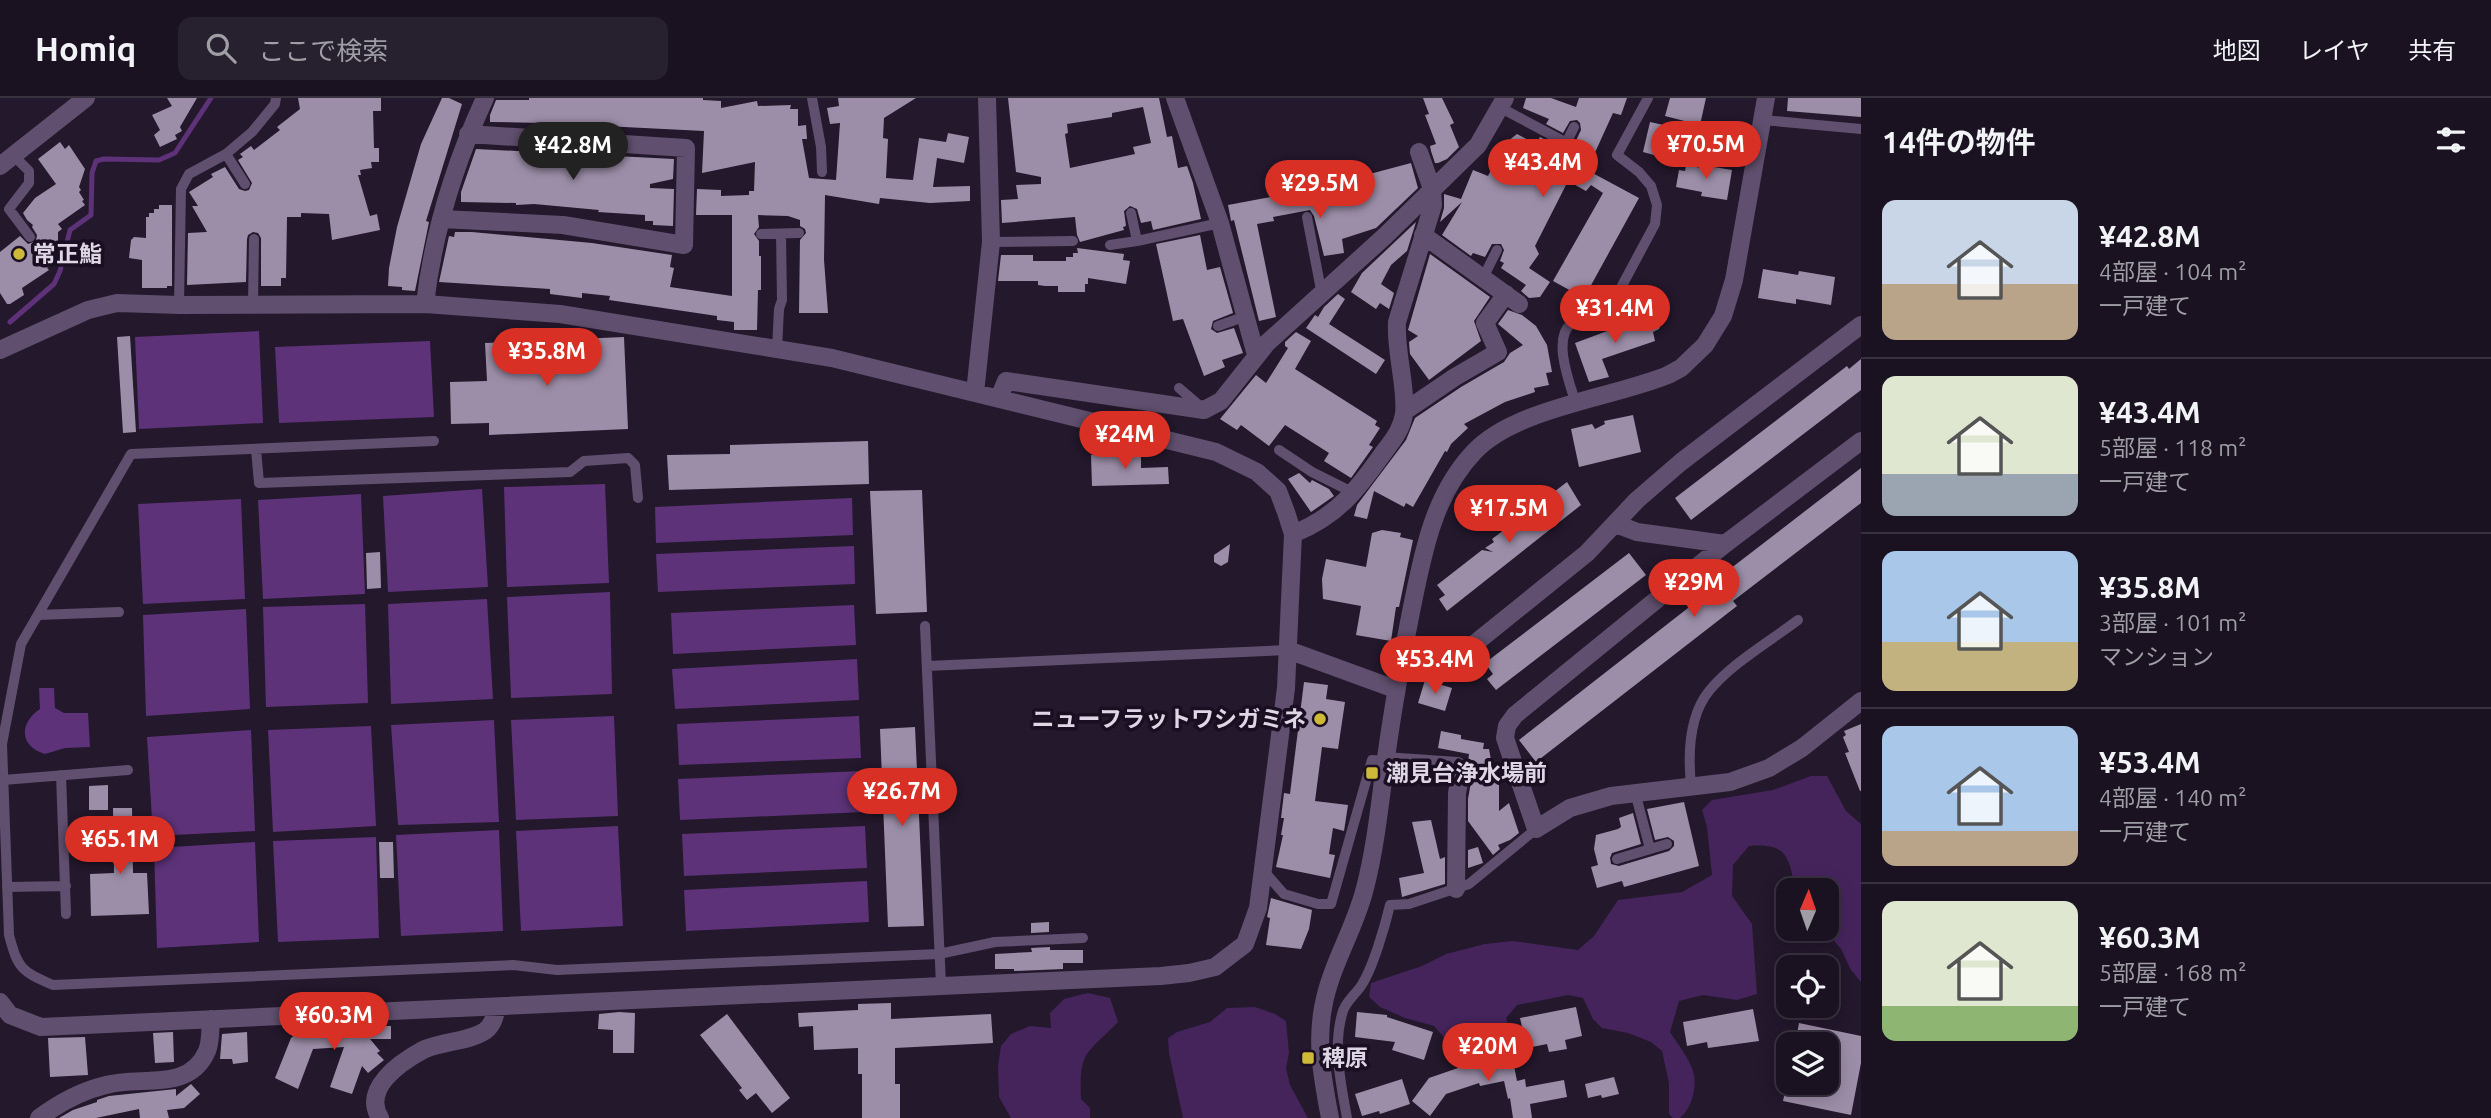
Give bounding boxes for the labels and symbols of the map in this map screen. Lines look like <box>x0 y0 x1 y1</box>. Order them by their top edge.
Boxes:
pin: ¥42.8M <box>516 122 630 182</box>
pin: ¥70.5M <box>1649 122 1763 181</box>
pin: ¥43.4M <box>1486 140 1600 199</box>
pin: ¥29.5M <box>1263 160 1377 220</box>
place label: 常正鮨 <box>33 241 102 266</box>
marker: 常正鮨 <box>11 246 27 262</box>
pin: ¥31.4M <box>1558 286 1672 345</box>
pin: ¥35.8M <box>490 328 604 388</box>
pin: ¥24M <box>1084 412 1166 471</box>
pin: ¥17.5M <box>1452 486 1566 545</box>
pin: ¥29M <box>1653 560 1735 619</box>
pin: ¥53.4M <box>1378 636 1492 696</box>
place label: ニューフラットワシガミネ <box>1031 706 1306 731</box>
marker: ニューフラットワシガミネ <box>1312 711 1328 727</box>
place label: 潮見台浄水場前 <box>1386 760 1547 785</box>
marker: 潮見台浄水場前 <box>1364 765 1380 781</box>
pin: ¥26.7M <box>845 768 959 828</box>
pin: ¥65.1M <box>63 816 177 876</box>
north arrow <box>1776 878 1839 942</box>
pin: ¥60.3M <box>277 992 391 1052</box>
pin: ¥20M <box>1447 1024 1529 1083</box>
place label: 稗原 <box>1322 1045 1368 1070</box>
marker: 稗原 <box>1300 1050 1316 1066</box>

